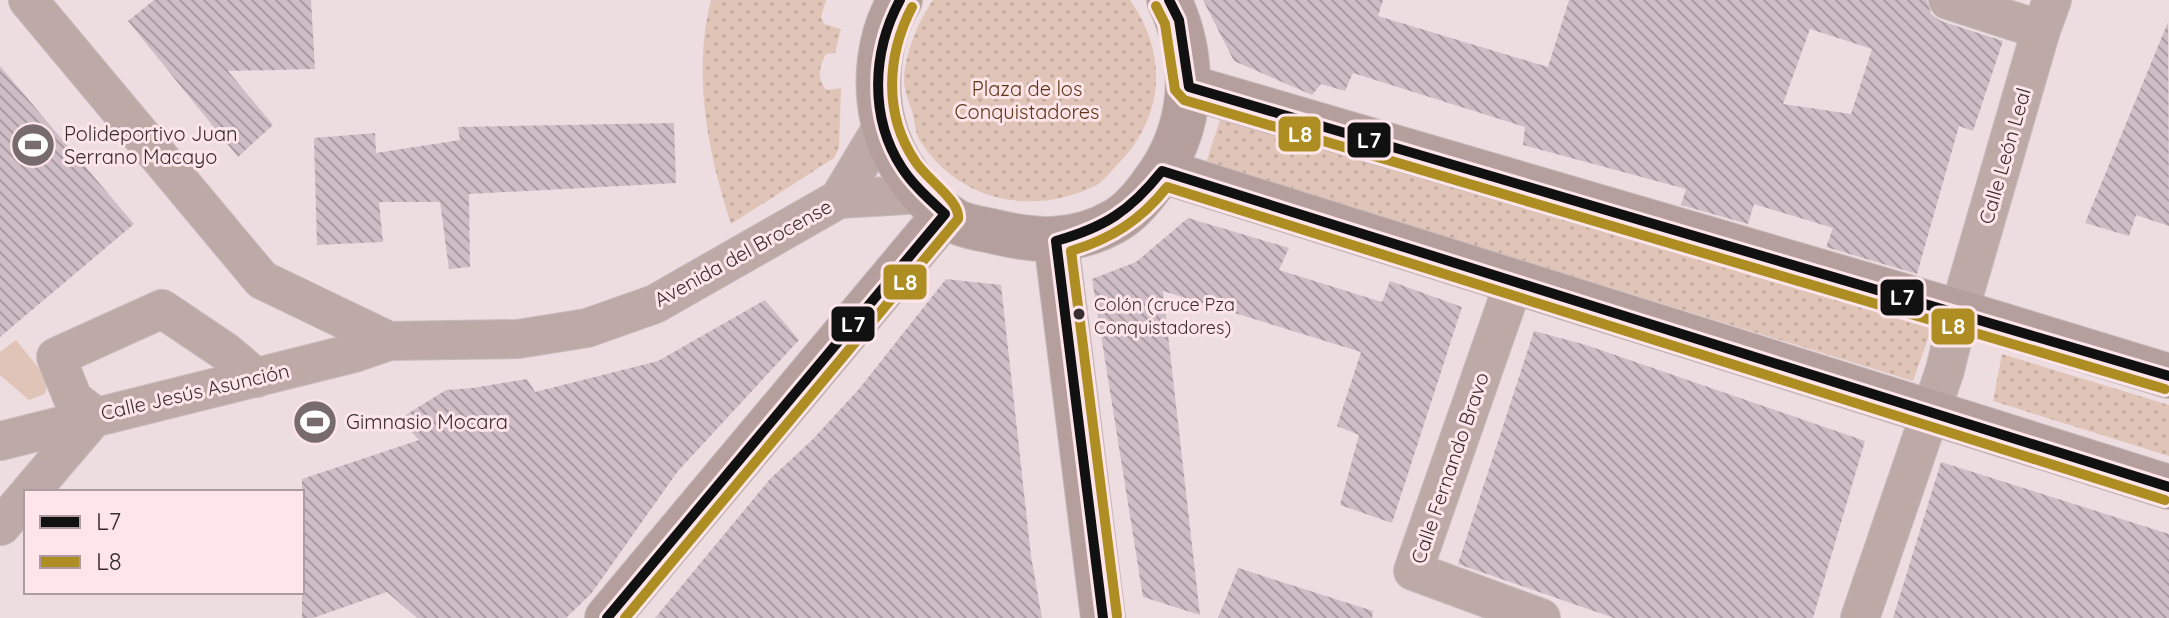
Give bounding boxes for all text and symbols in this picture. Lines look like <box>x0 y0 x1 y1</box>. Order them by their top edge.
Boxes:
park label: Plaza de los Conquistadores <box>955 76 1099 124</box>
street label: Calle León Leal <box>1973 85 2036 227</box>
line badge: L8 <box>1277 115 1322 153</box>
text: L8 <box>1288 120 1312 148</box>
sports icon: Polideportivo Juan Serrano Macayo <box>9 121 57 169</box>
place label: Polideportivo Juan Serrano Macayo <box>64 121 238 169</box>
line badge: L7 <box>1346 121 1392 159</box>
text: L7 <box>1357 126 1381 154</box>
street label: Avenida del Brocense <box>649 193 836 312</box>
line badge: L8 <box>882 263 928 301</box>
text: L8 <box>893 268 917 296</box>
line badge: L7 <box>1879 278 1925 317</box>
text: L7 <box>1890 283 1914 311</box>
place label: Colón (cruce Pza Conquistadores) <box>1094 293 1235 339</box>
line badge: L7 <box>830 305 876 343</box>
marker: Colón (cruce Pza Conquistadores) <box>1071 306 1087 322</box>
line badge: L8 <box>1930 307 1976 346</box>
text: L7 <box>841 310 865 338</box>
text: L8 <box>1941 312 1965 340</box>
street label: Calle Jesús Asunción <box>98 358 292 425</box>
street label: Calle Fernando Bravo <box>1405 369 1494 567</box>
sports icon: Gimnasio Mocara <box>291 398 339 446</box>
place label: Gimnasio Mocara <box>346 409 508 434</box>
legend <box>24 490 304 594</box>
text: L7 <box>96 506 121 536</box>
text: L8 <box>96 546 122 576</box>

